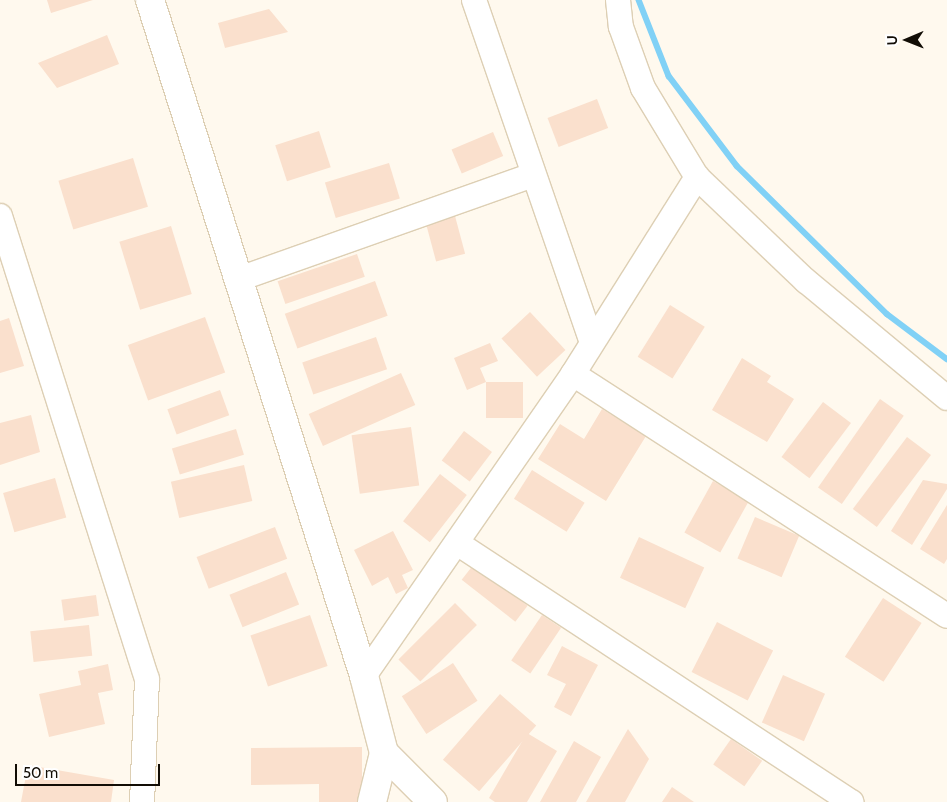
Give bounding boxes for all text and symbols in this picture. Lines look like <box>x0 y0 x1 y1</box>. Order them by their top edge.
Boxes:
north arrow <box>882 15 932 65</box>
text: U <box>883 35 901 45</box>
scale bar <box>18 754 162 786</box>
text: 50 m <box>23 764 58 782</box>

